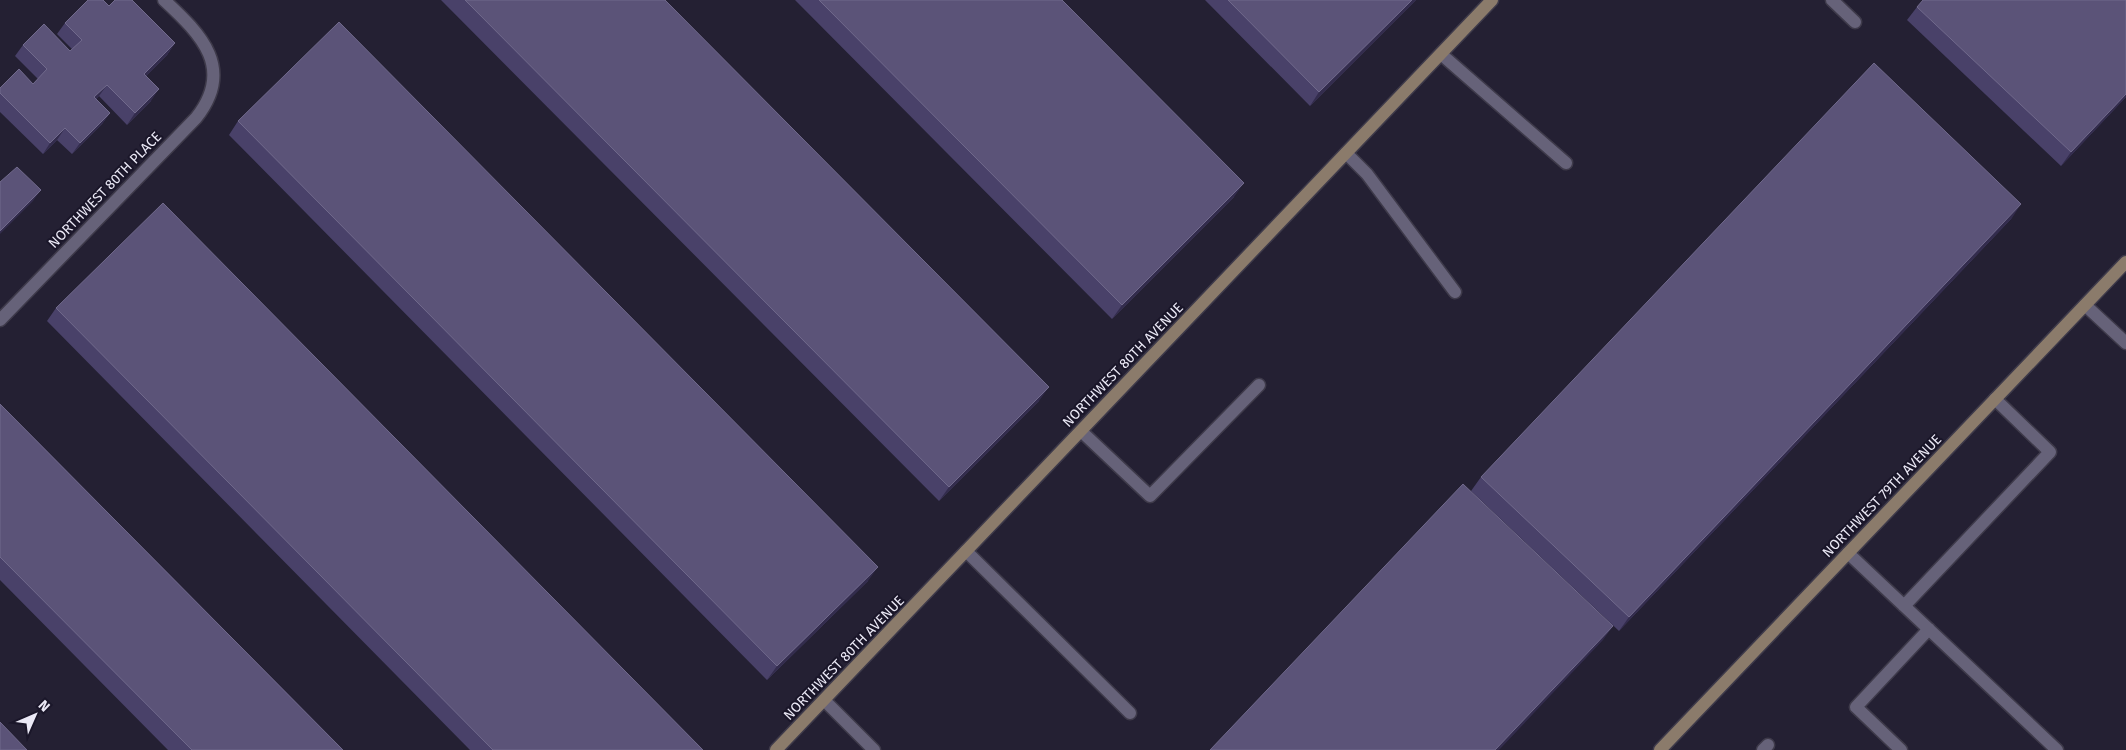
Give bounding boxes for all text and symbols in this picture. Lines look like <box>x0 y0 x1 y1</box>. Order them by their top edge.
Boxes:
street label: NORTHWEST 80TH PLACE <box>45 128 165 252</box>
street label: NORTHWEST 80TH AVENUE <box>1059 299 1187 431</box>
street label: NORTHWEST 79TH AVENUE <box>1819 431 1945 561</box>
street label: NORTHWEST 80TH AVENUE <box>780 592 908 724</box>
north arrow <box>10 690 60 740</box>
text: N <box>35 697 53 715</box>

